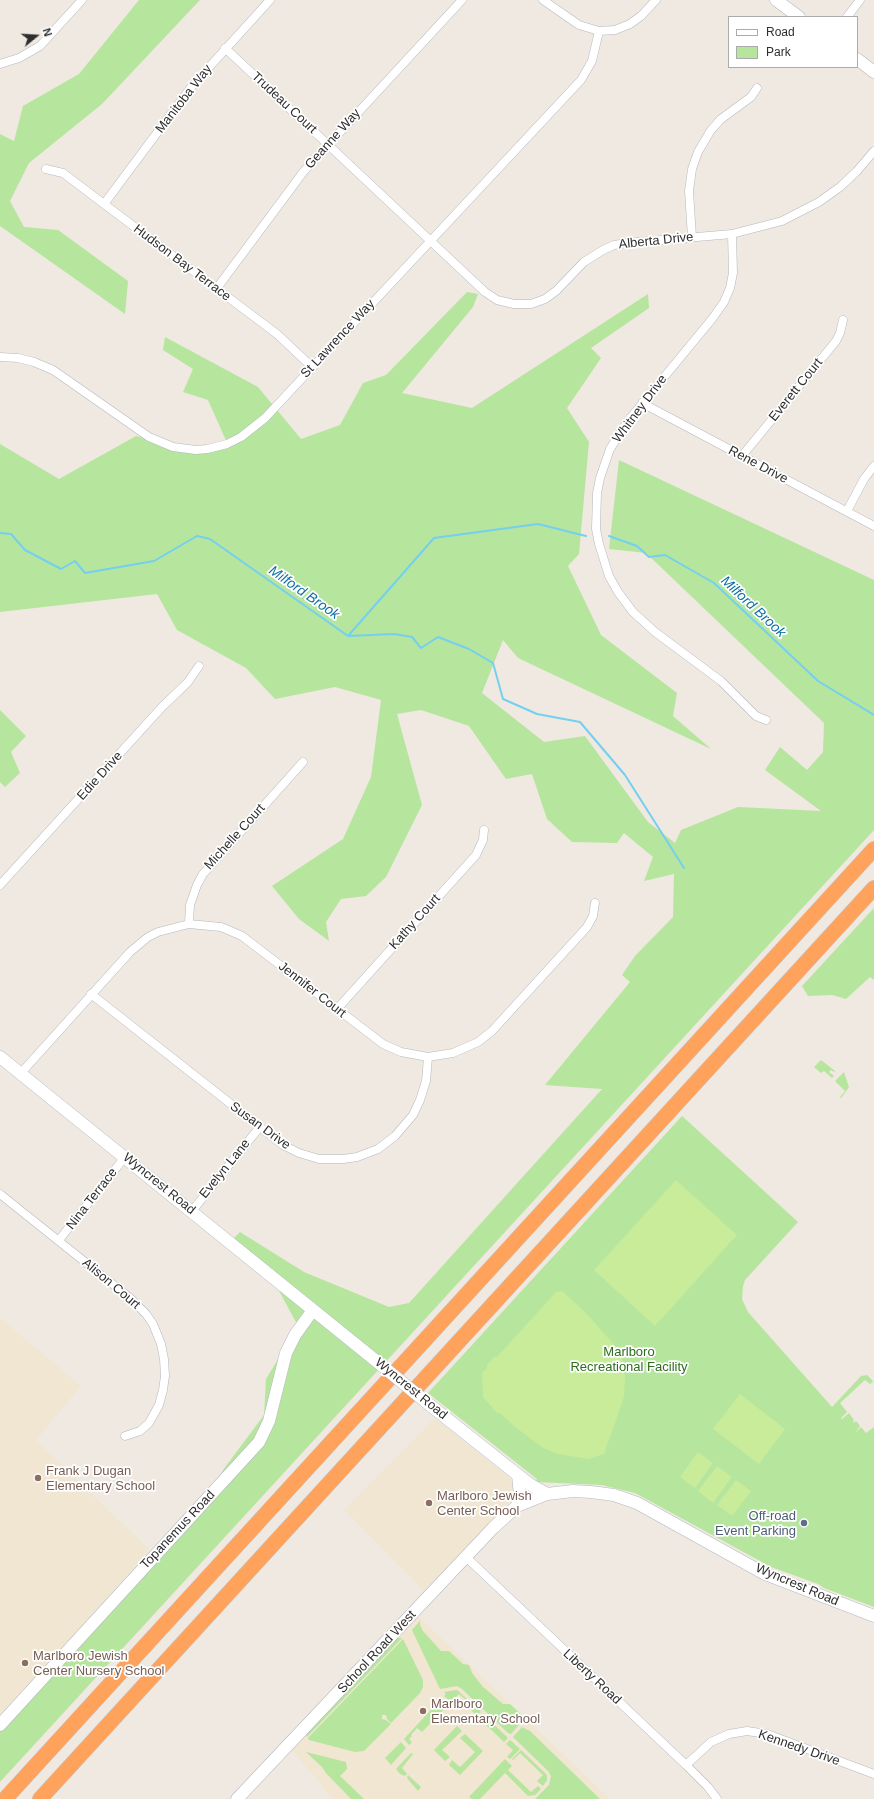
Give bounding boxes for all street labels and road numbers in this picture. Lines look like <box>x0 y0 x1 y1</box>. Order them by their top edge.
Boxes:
street label: Manitoba Way <box>152 62 216 136</box>
street label: Trudeau Court <box>248 69 320 137</box>
street label: Geanne Way <box>302 106 364 172</box>
street label: Hudson Bay Terrace <box>130 221 234 305</box>
street label: Alberta Drive <box>618 229 694 253</box>
street label: St Lawrence Way <box>298 297 378 381</box>
street label: Everett Court <box>766 355 826 425</box>
street label: Whitney Drive <box>609 372 671 446</box>
street label: Rene Drive <box>726 443 790 487</box>
street label: Edie Drive <box>74 748 126 804</box>
street label: Michelle Court <box>201 801 269 873</box>
street label: Kathy Court <box>386 891 444 953</box>
street label: Jennifer Court <box>275 959 349 1021</box>
street label: Susan Drive <box>227 1099 293 1153</box>
street label: Evelyn Lane <box>196 1136 254 1202</box>
street label: Wyncrest Road <box>120 1150 198 1218</box>
street label: Nina Terrace <box>63 1165 121 1233</box>
street label: Alison Court <box>79 1255 143 1313</box>
street label: Wyncrest Road <box>372 1355 450 1423</box>
street label: Topanemus Road <box>138 1487 218 1573</box>
street label: Wyncrest Road <box>753 1560 841 1610</box>
street label: School Road West <box>335 1607 419 1697</box>
street label: Liberty Road <box>560 1646 624 1708</box>
street label: Kennedy Drive <box>756 1727 842 1769</box>

